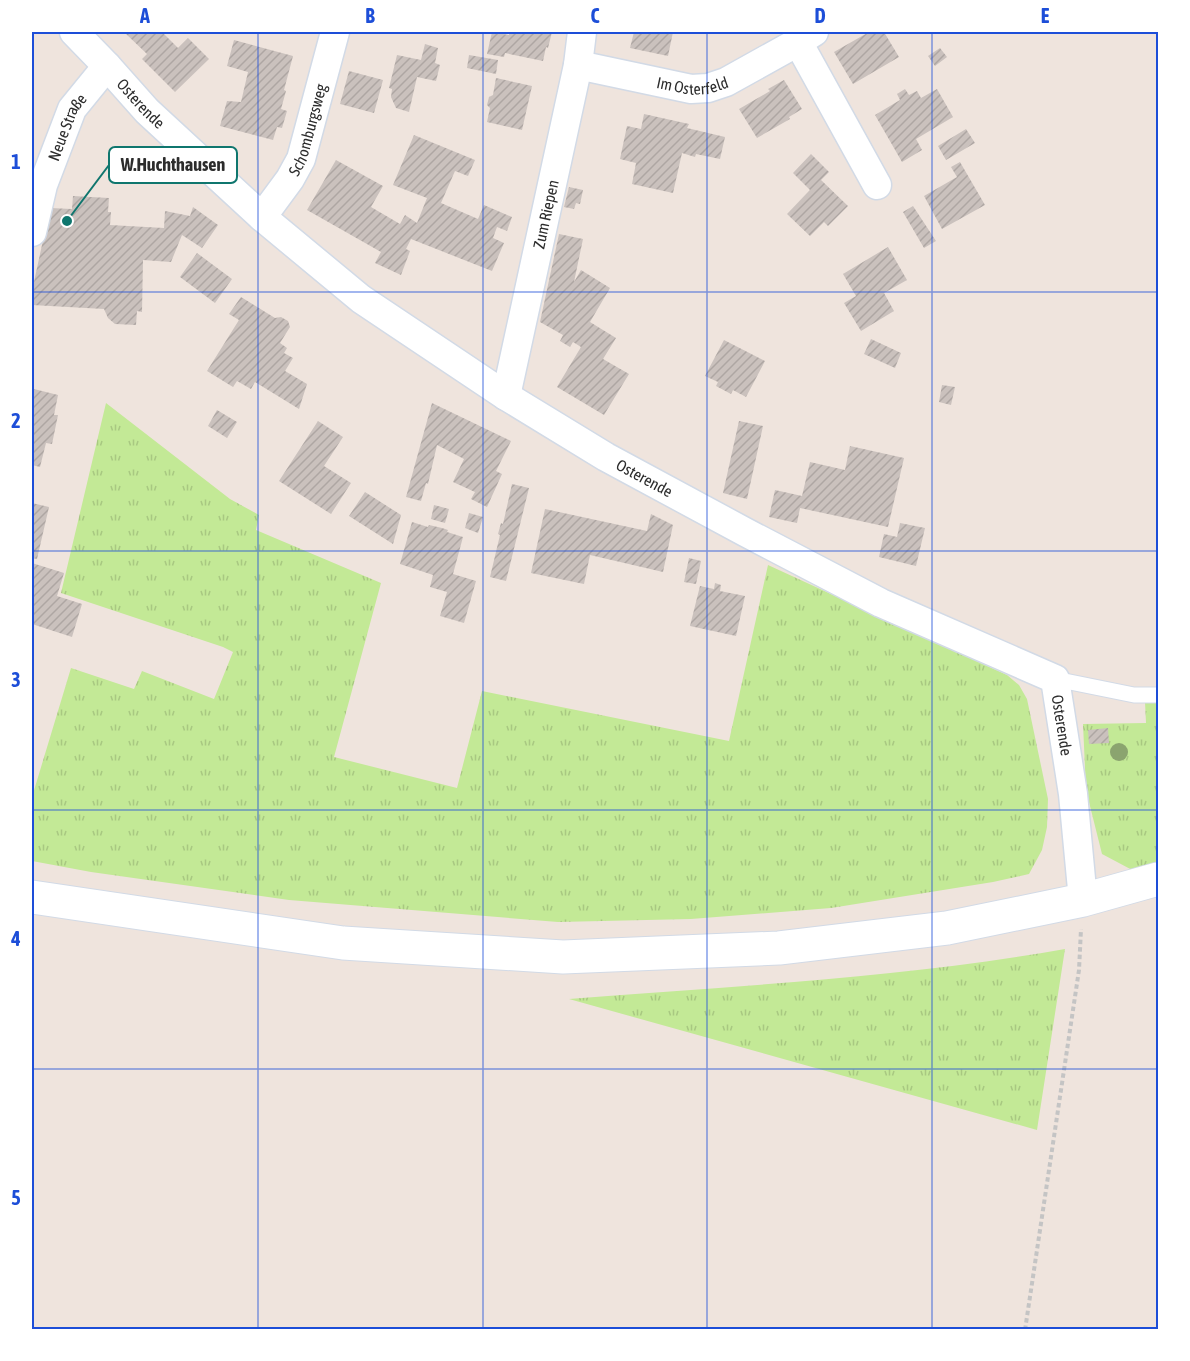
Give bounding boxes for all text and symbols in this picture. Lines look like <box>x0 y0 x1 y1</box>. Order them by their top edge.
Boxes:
text: A <box>139 4 150 27</box>
text: B <box>365 4 375 27</box>
text: C <box>591 4 600 27</box>
text: D <box>814 4 826 27</box>
text: E <box>1041 4 1050 27</box>
street label: Im Osterfeld <box>655 73 730 98</box>
street label: Osterende <box>114 75 169 132</box>
street label: Schomburgsweg <box>285 82 331 179</box>
street label: Neue Straße <box>44 90 90 163</box>
callout: W.Huchthausen <box>109 147 237 183</box>
text: 1 <box>11 150 21 173</box>
text: W.Huchthausen <box>120 154 225 175</box>
street label: Zum Riepen <box>529 178 562 250</box>
text: 2 <box>11 409 21 432</box>
street label: Osterende <box>613 455 676 500</box>
text: 3 <box>11 668 21 691</box>
street label: Osterende <box>1049 693 1076 757</box>
text: 4 <box>10 927 21 950</box>
text: 5 <box>11 1186 21 1209</box>

